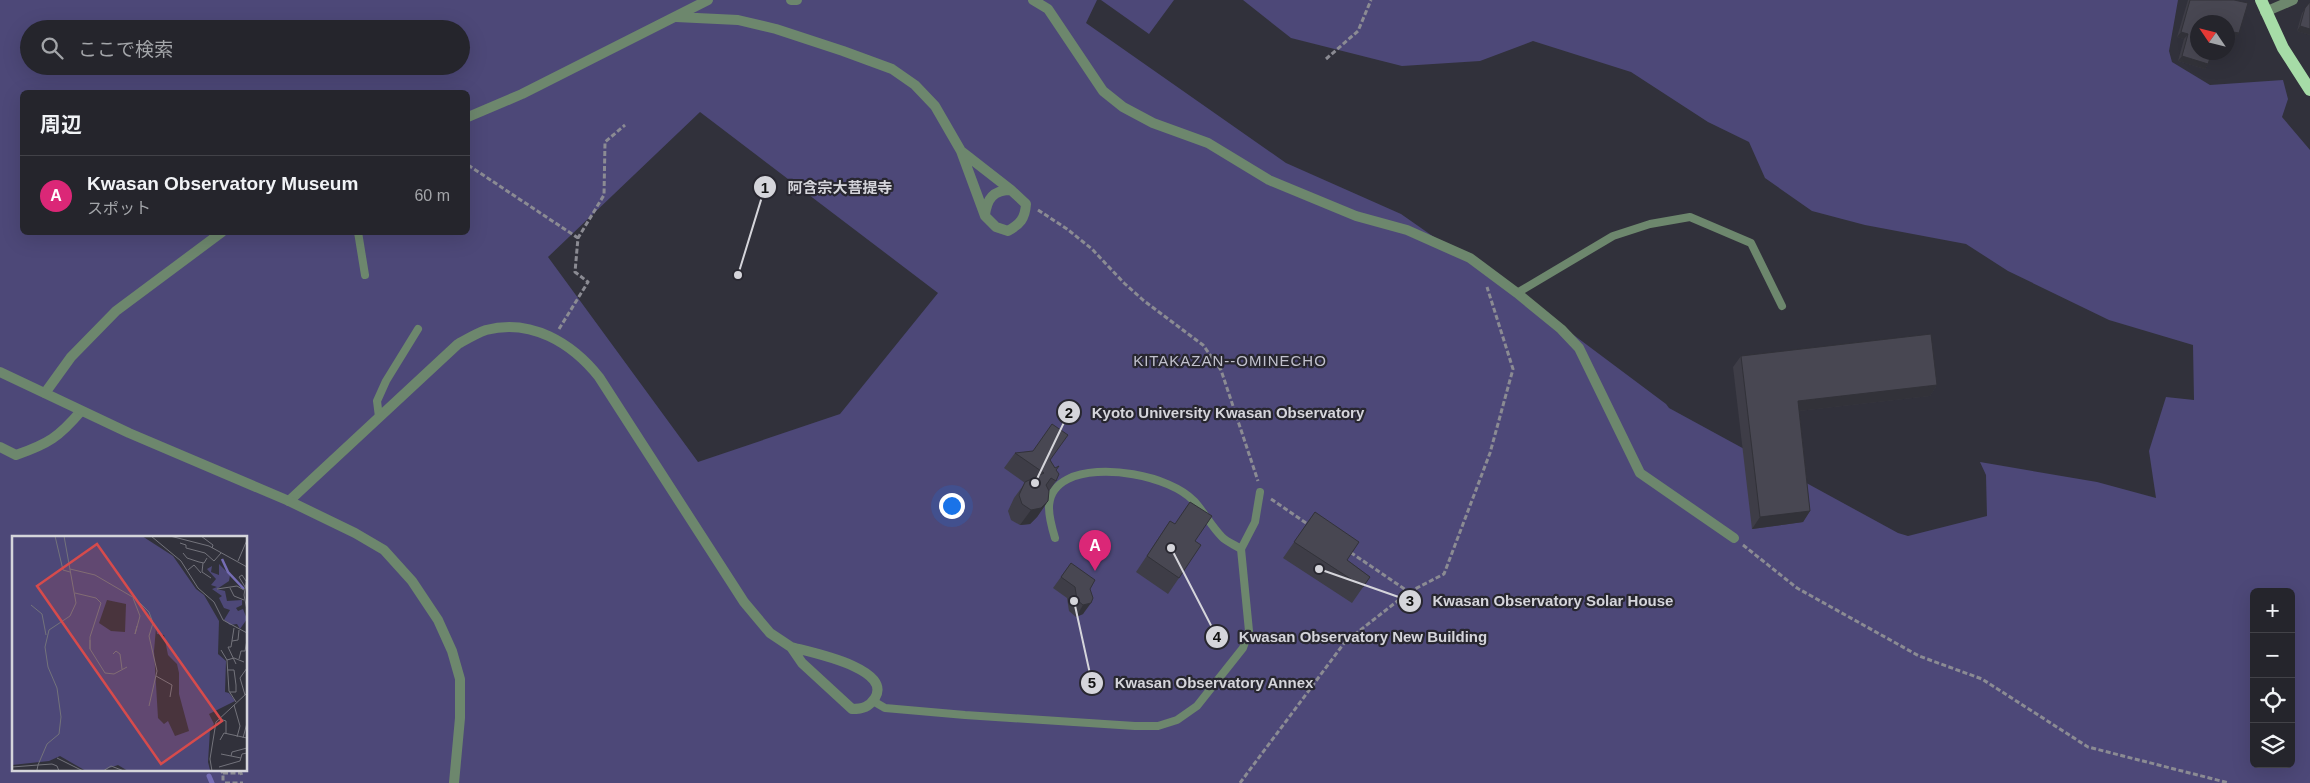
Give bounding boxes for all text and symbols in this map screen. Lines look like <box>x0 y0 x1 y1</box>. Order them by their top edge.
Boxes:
north arrow <box>2190 15 2235 60</box>
search box <box>20 20 470 75</box>
icon: search <box>38 34 66 62</box>
text: ここで検索 <box>78 39 173 60</box>
text: 周辺 <box>40 113 82 136</box>
callout: 阿含宗大菩提寺 <box>753 172 903 202</box>
text: Kwasan Observatory Museum <box>87 173 358 194</box>
text: 1 <box>761 179 769 196</box>
text: 阿含宗大菩提寺 <box>787 179 893 196</box>
text: A <box>50 187 62 204</box>
text: 60 m <box>414 187 450 204</box>
text: スポット <box>87 200 151 217</box>
district label: KITAKAZAN--OMINECHO <box>1133 352 1327 369</box>
callout: Kyoto University Kwasan Observatory <box>1056 397 1374 427</box>
text: 2 <box>1065 404 1073 421</box>
text: Kyoto University Kwasan Observatory <box>1092 404 1365 421</box>
your location <box>939 493 965 519</box>
pin: A <box>1079 530 1111 571</box>
inset map <box>12 536 248 770</box>
callout: Kwasan Observatory Solar House <box>1397 586 1683 616</box>
map controls <box>2250 588 2295 768</box>
button: + <box>2250 588 2295 633</box>
text: 3 <box>1406 592 1414 609</box>
text: Kwasan Observatory Solar House <box>1433 592 1673 609</box>
callout: Kwasan Observatory New Building <box>1204 622 1497 652</box>
text: 4 <box>1213 628 1222 645</box>
text: Kwasan Observatory New Building <box>1239 628 1487 645</box>
button: − <box>2250 633 2295 678</box>
callout: Kwasan Observatory Annex <box>1079 668 1324 698</box>
text: 5 <box>1088 674 1096 691</box>
text: Kwasan Observatory Annex <box>1115 674 1314 691</box>
button: locate <box>2250 678 2295 723</box>
button: layers <box>2250 723 2295 768</box>

